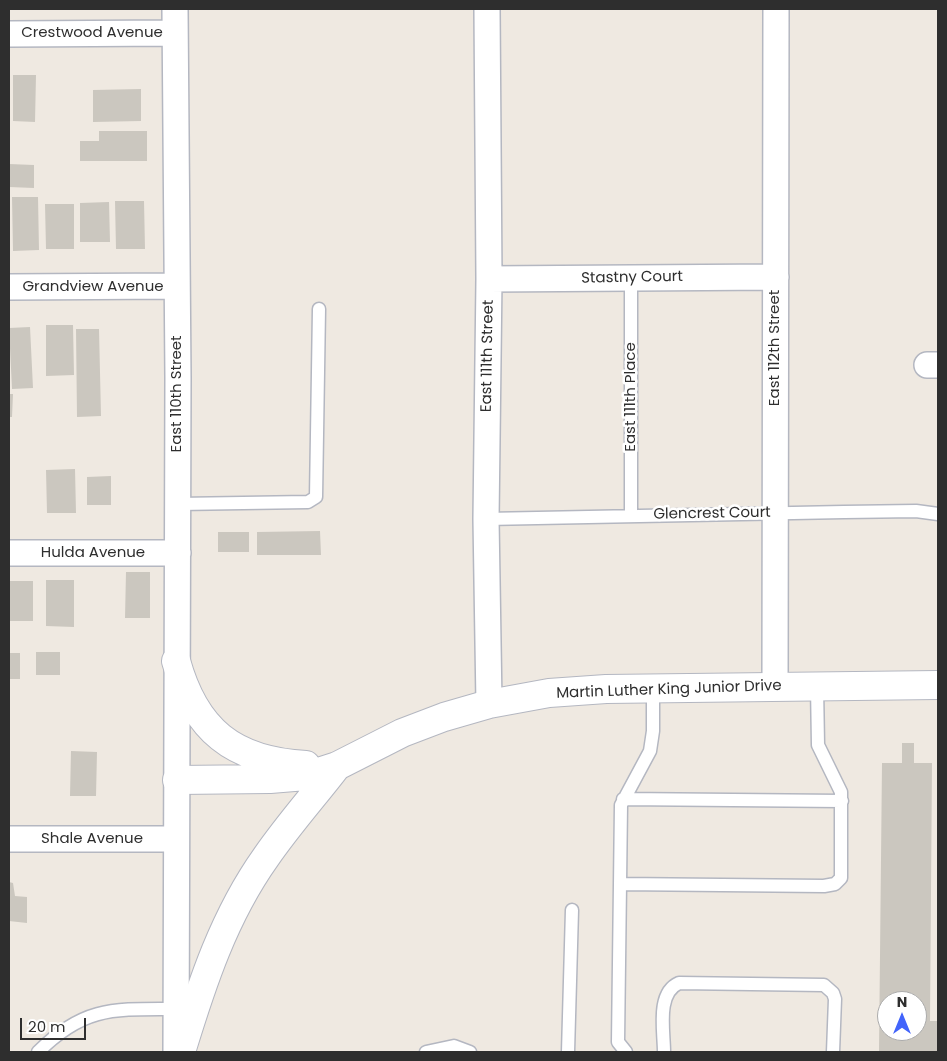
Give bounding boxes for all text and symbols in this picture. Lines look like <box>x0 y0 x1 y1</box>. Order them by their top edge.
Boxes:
street label: Crestwood Avenue <box>21 24 163 42</box>
street label: Stastny Court <box>581 268 683 288</box>
street label: Grandview Avenue <box>22 278 164 296</box>
street label: East 112th Street <box>766 290 784 406</box>
street label: East 111th Street <box>478 300 498 412</box>
street label: East 110th Street <box>168 335 186 453</box>
street label: East 111th Place <box>622 342 640 452</box>
street label: Glencrest Court <box>653 504 771 524</box>
street label: Hulda Avenue <box>41 544 145 562</box>
street label: Martin Luther King Junior Drive <box>556 677 782 703</box>
street label: Shale Avenue <box>41 830 143 848</box>
north arrow <box>877 991 927 1041</box>
text: N <box>897 992 907 1012</box>
scale bar <box>22 1008 89 1040</box>
text: 20 m <box>28 1016 66 1037</box>

